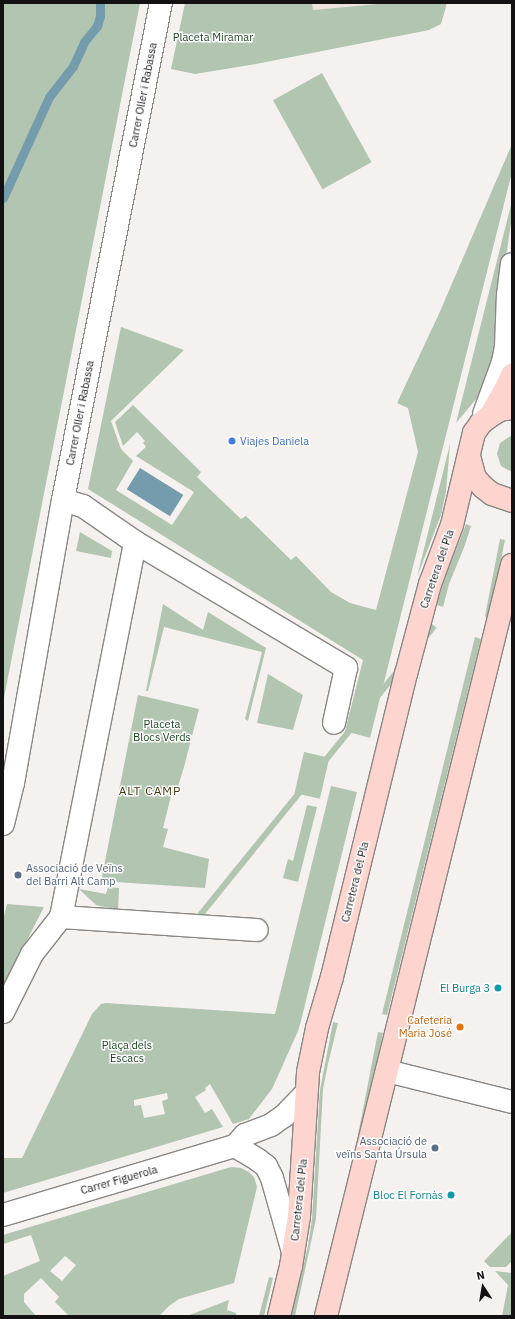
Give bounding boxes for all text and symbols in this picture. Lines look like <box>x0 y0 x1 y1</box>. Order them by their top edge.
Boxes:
park label: Placeta Miramar <box>173 30 253 44</box>
street label: Carrer Oller i Rabassa <box>126 41 160 149</box>
street label: Carrer Oller i Rabassa <box>63 359 97 467</box>
place label: Viajes Daniela <box>240 434 309 448</box>
marker: Viajes Daniela <box>227 436 237 446</box>
street label: Carretera del Pla <box>417 528 457 610</box>
park label: Placeta Blocs Verds <box>133 718 191 744</box>
district label: ALT CAMP <box>119 784 181 798</box>
street label: Carretera del Pla <box>339 840 371 924</box>
place label: Associació de Veïns del Barri Alt Camp <box>26 862 123 888</box>
marker: Associació de Veïns del Barri Alt Camp <box>13 870 23 880</box>
place label: El Burga 3 <box>440 981 490 995</box>
marker: El Burga 3 <box>493 983 503 993</box>
place label: Cafeteria Maria José <box>399 1014 452 1040</box>
marker: Cafeteria Maria José <box>455 1022 465 1032</box>
park label: Plaça dels Escacs <box>102 1039 152 1065</box>
place label: Associació de veïns Santa Úrsula <box>336 1135 427 1161</box>
marker: Associació de veïns Santa Úrsula <box>430 1143 440 1153</box>
street label: Carretera del Pla <box>288 1158 310 1242</box>
street label: Carrer Figuerola <box>79 1163 159 1197</box>
place label: Bloc El Fornàs <box>373 1188 443 1202</box>
marker: Bloc El Fornàs <box>446 1190 456 1200</box>
north arrow <box>463 1267 503 1307</box>
text: N <box>475 1268 486 1283</box>

